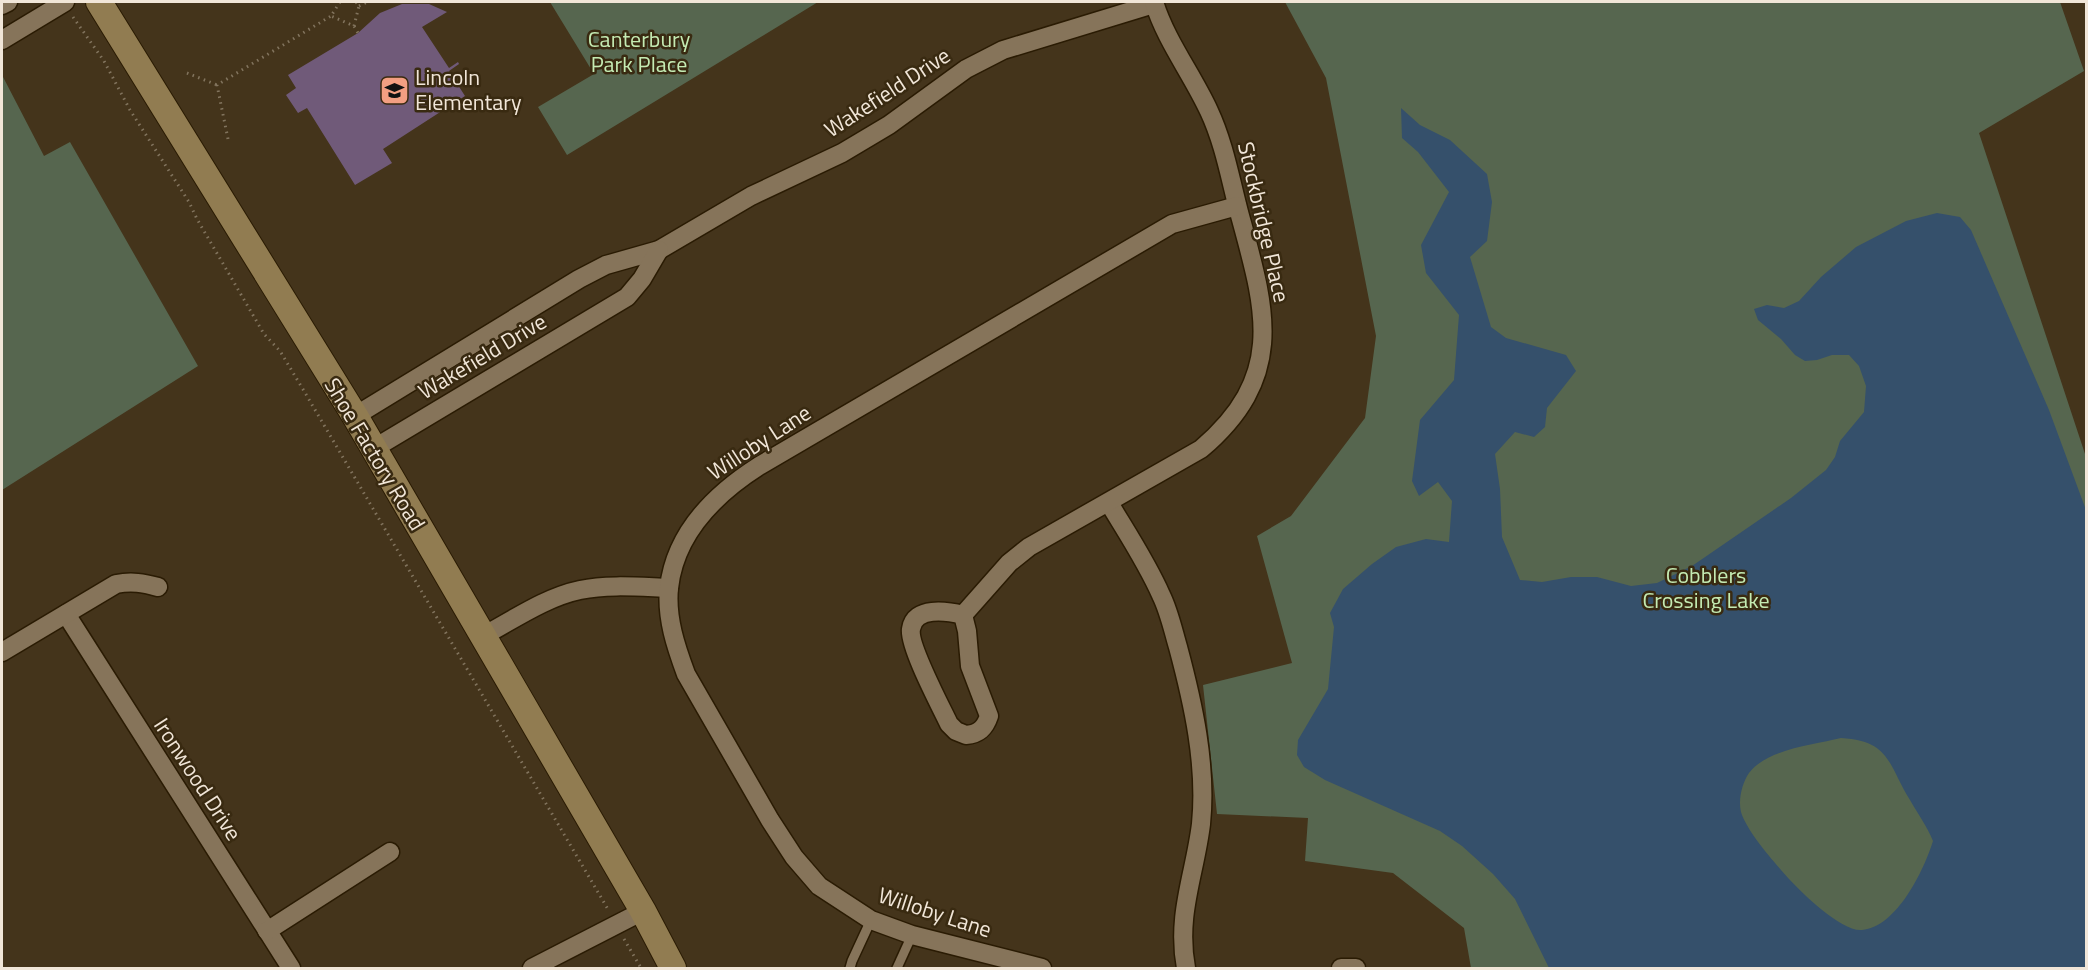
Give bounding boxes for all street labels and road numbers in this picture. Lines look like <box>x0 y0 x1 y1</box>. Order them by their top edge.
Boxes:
street label: Wakefield Drive <box>817 38 957 146</box>
street label: Stockbridge Place <box>1229 138 1299 306</box>
street label: Wakefield Drive <box>411 304 553 408</box>
street label: Shoe Factory Road <box>316 371 434 537</box>
street label: Willoby Lane <box>701 396 817 488</box>
street label: Ironwood Drive <box>145 711 251 847</box>
street label: Willoby Lane <box>874 878 996 946</box>

